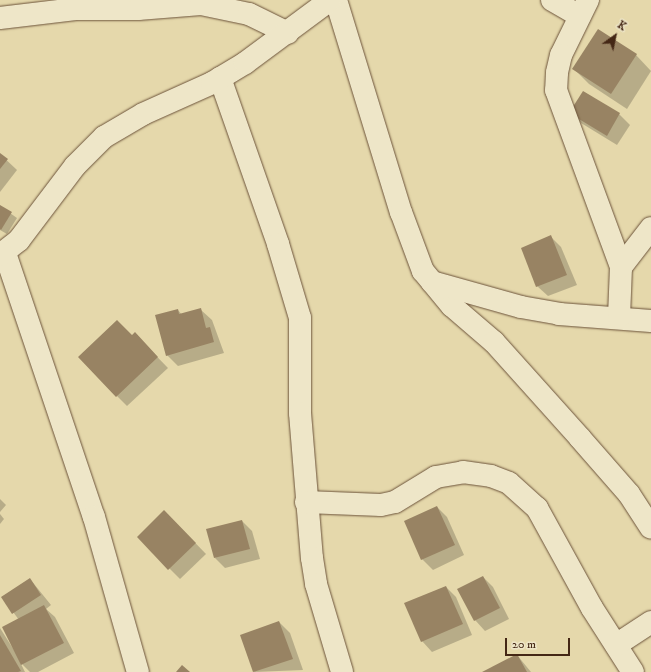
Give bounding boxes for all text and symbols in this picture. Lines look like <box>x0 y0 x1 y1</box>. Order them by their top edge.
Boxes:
north arrow <box>595 16 635 56</box>
text: K <box>614 18 629 34</box>
scale bar <box>507 630 572 656</box>
text: 20 m <box>512 637 536 652</box>

